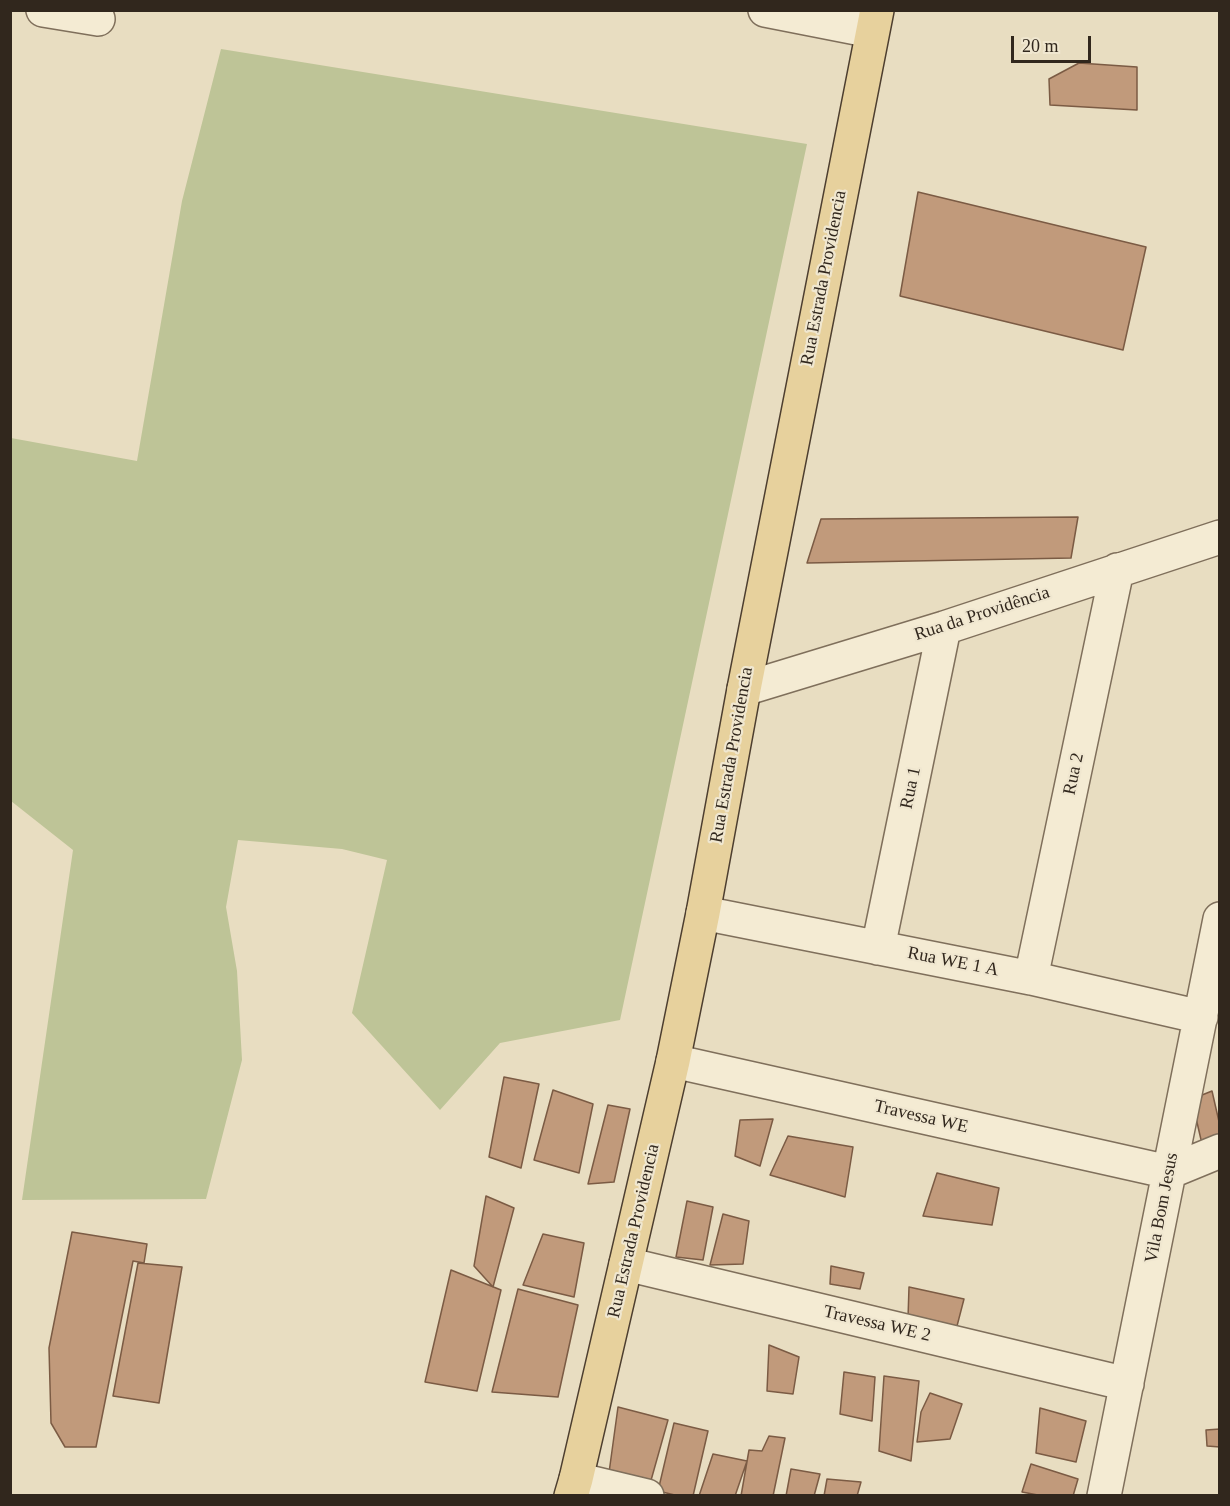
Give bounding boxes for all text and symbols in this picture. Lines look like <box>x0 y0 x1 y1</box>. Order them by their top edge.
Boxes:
scale bar <box>1014 24 1094 62</box>
text: 20 m <box>1022 36 1059 56</box>
street label: Rua Estrada Providencia <box>796 189 852 367</box>
street label: Rua da Providência <box>912 582 1052 646</box>
street label: Rua Estrada Providencia <box>706 666 758 844</box>
street label: Rua 2 <box>1059 751 1089 797</box>
street label: Rua 1 <box>896 765 926 811</box>
street label: Rua WE 1 A <box>906 943 1000 981</box>
street label: Travessa WE <box>872 1096 970 1138</box>
street label: Rua Estrada Providencia <box>603 1142 665 1320</box>
street label: Vila Bom Jesus <box>1141 1151 1183 1265</box>
street label: Travessa WE 2 <box>821 1301 933 1347</box>

